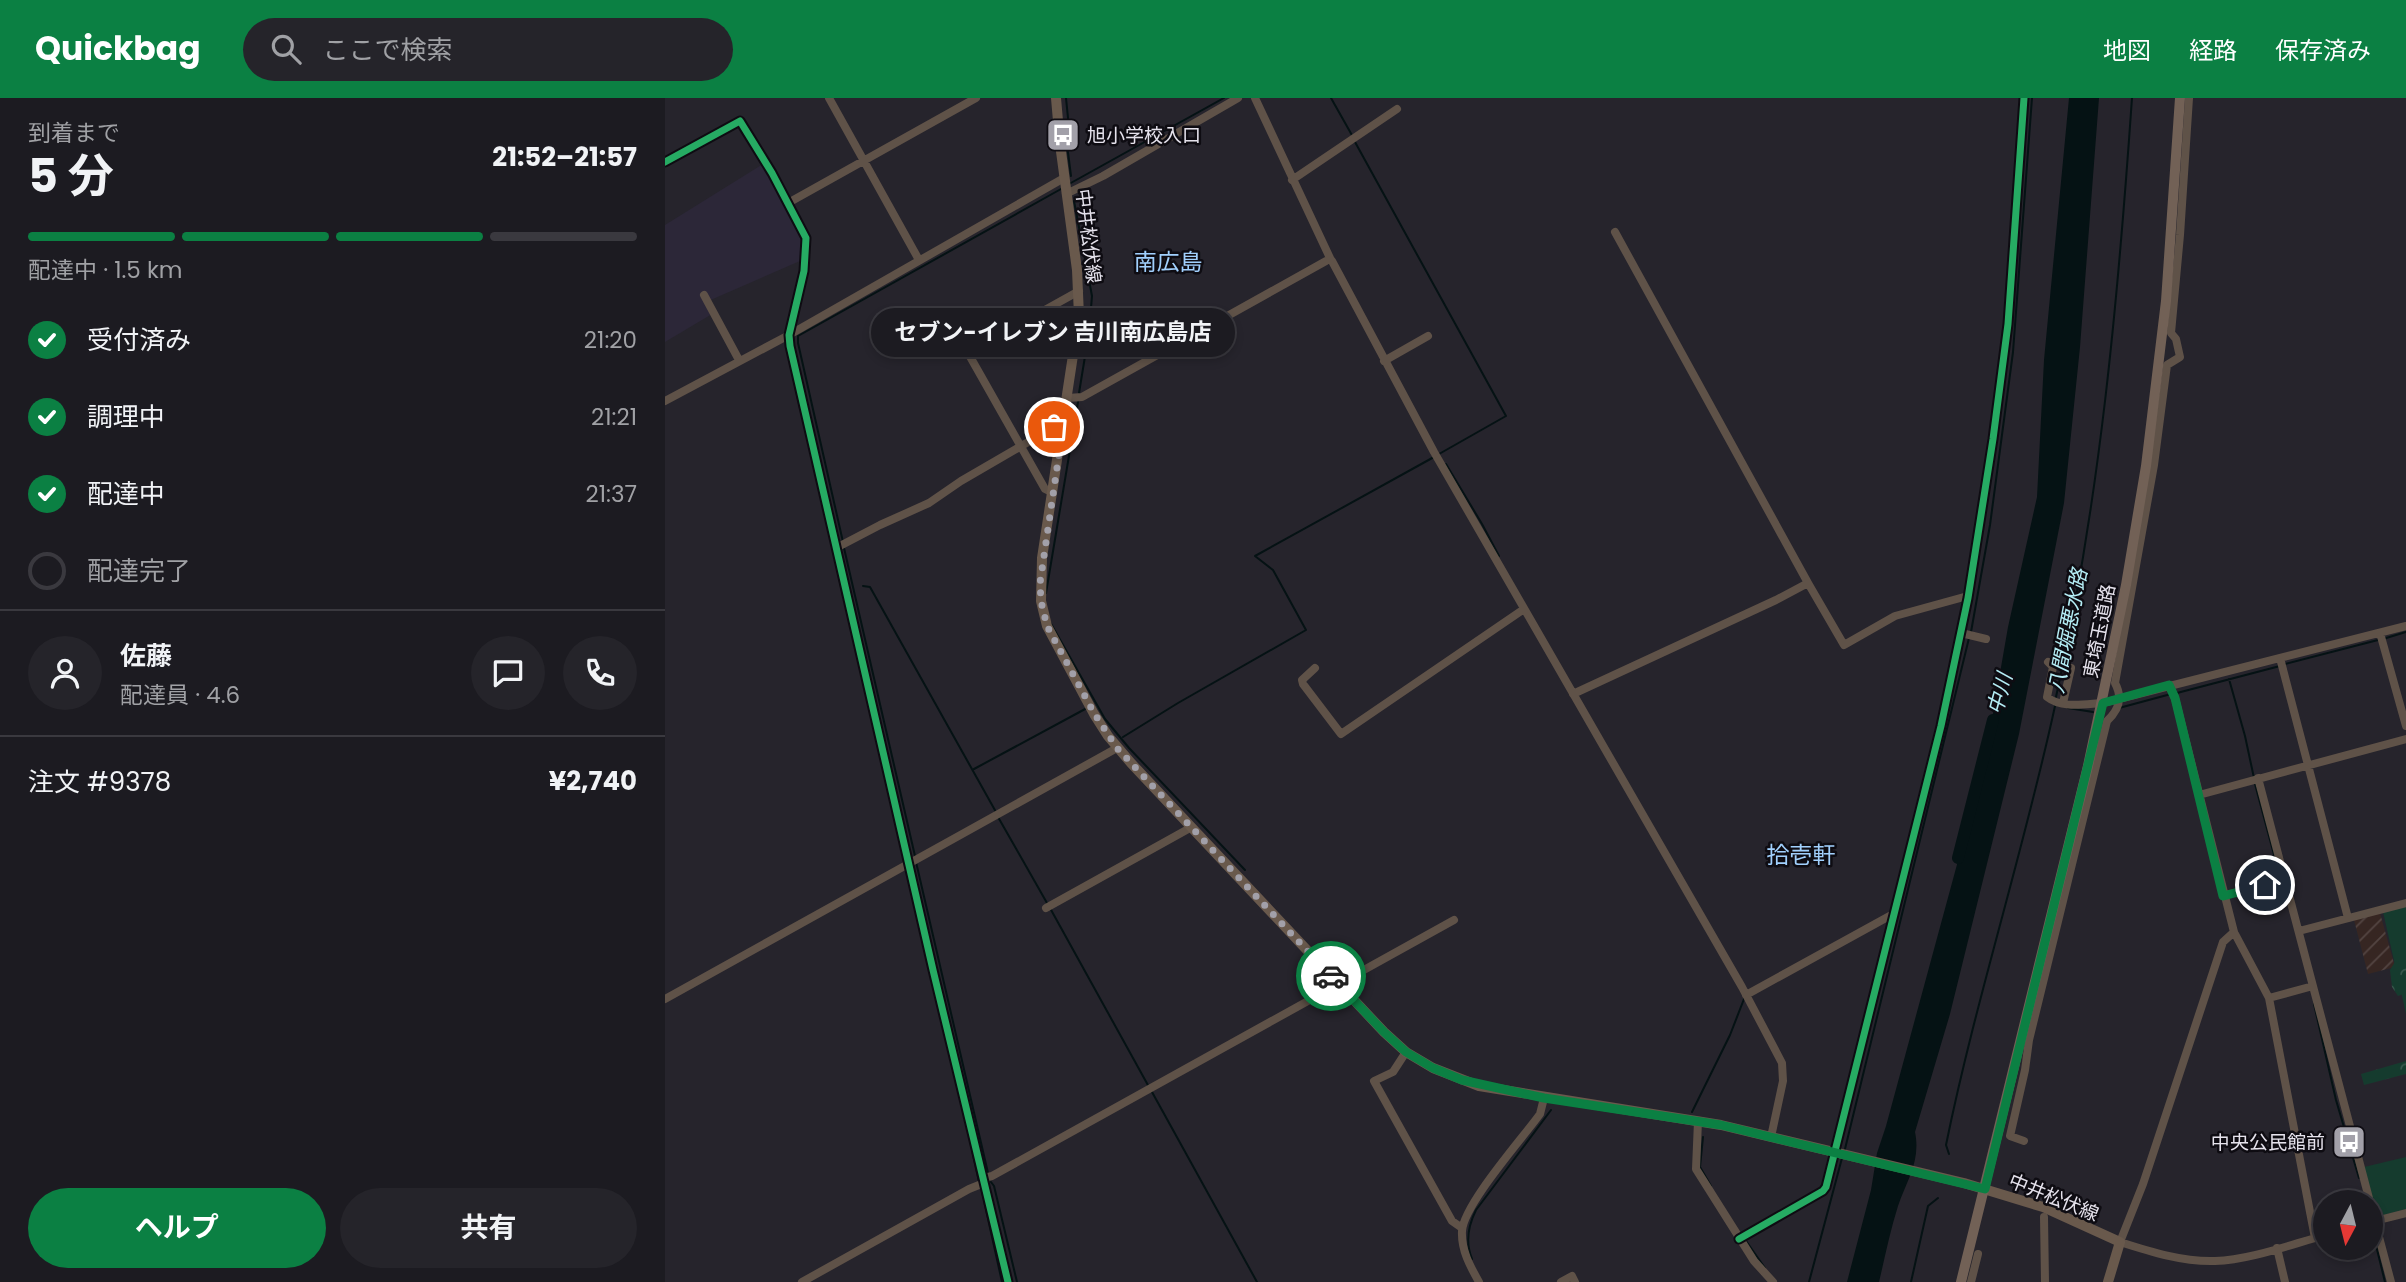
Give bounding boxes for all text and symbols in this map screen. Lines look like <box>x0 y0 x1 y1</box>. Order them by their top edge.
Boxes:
search box <box>243 18 733 81</box>
text: Quickbag <box>35 25 201 72</box>
icon: search <box>267 30 305 68</box>
text: ここで検索 <box>323 32 453 68</box>
text: 地図 <box>2103 34 2151 67</box>
text: 経路 <box>2189 34 2237 67</box>
text: 保存済み <box>2275 34 2371 67</box>
bus stop icon: 旭小学校入口 <box>1044 116 1082 154</box>
text: 到着まで <box>28 117 120 149</box>
place label: 旭小学校入口 <box>1087 122 1201 149</box>
text: 21:52–21:57 <box>492 139 637 175</box>
text: 5 分 <box>28 144 114 208</box>
street label: 中井松伏線 <box>1069 187 1108 285</box>
district label: 南広島 <box>1134 246 1203 278</box>
text: 配達中 · 1.5 km <box>28 254 182 286</box>
callout: セブン-イレブン 吉川南広島店 <box>872 308 1236 357</box>
text: セブン-イレブン 吉川南広島店 <box>894 316 1212 348</box>
icon: check <box>28 321 66 359</box>
text: 受付済み <box>87 322 191 358</box>
text: 21:20 <box>584 324 637 356</box>
pin <box>1024 397 1084 457</box>
icon: check <box>28 398 66 436</box>
text: 調理中 <box>87 399 165 435</box>
text: 21:21 <box>591 401 637 433</box>
icon: bag <box>1035 408 1073 446</box>
icon: check <box>28 475 66 513</box>
text: 配達中 <box>87 476 165 512</box>
text: 21:37 <box>585 478 637 510</box>
text: 配達完了 <box>87 553 191 589</box>
water label: 八間堀悪水路 <box>2041 564 2094 696</box>
street label: 東埼玉道路 <box>2077 582 2122 680</box>
button: person <box>28 636 102 710</box>
button: chat <box>471 636 545 710</box>
button: phone <box>563 636 637 710</box>
text: 佐藤 <box>120 638 172 674</box>
water label: 中川 <box>1980 668 2019 718</box>
text: 配達員 · 4.6 <box>120 679 240 711</box>
text: ¥2,740 <box>549 763 637 799</box>
text: 注文 #9378 <box>28 764 171 800</box>
district label: 拾壱軒 <box>1767 839 1836 871</box>
pin <box>2235 855 2295 915</box>
icon: home <box>2246 866 2284 904</box>
courier <box>1296 941 1366 1011</box>
icon: car <box>1312 957 1350 995</box>
bus stop icon: 中央公民館前 <box>2330 1123 2368 1161</box>
place label: 中央公民館前 <box>2211 1129 2325 1156</box>
street label: 中井松伏線 <box>2005 1167 2103 1228</box>
button: ヘルプ <box>28 1188 326 1268</box>
button: 共有 <box>340 1188 637 1268</box>
north arrow <box>2313 1190 2383 1260</box>
map controls <box>2313 1190 2383 1260</box>

